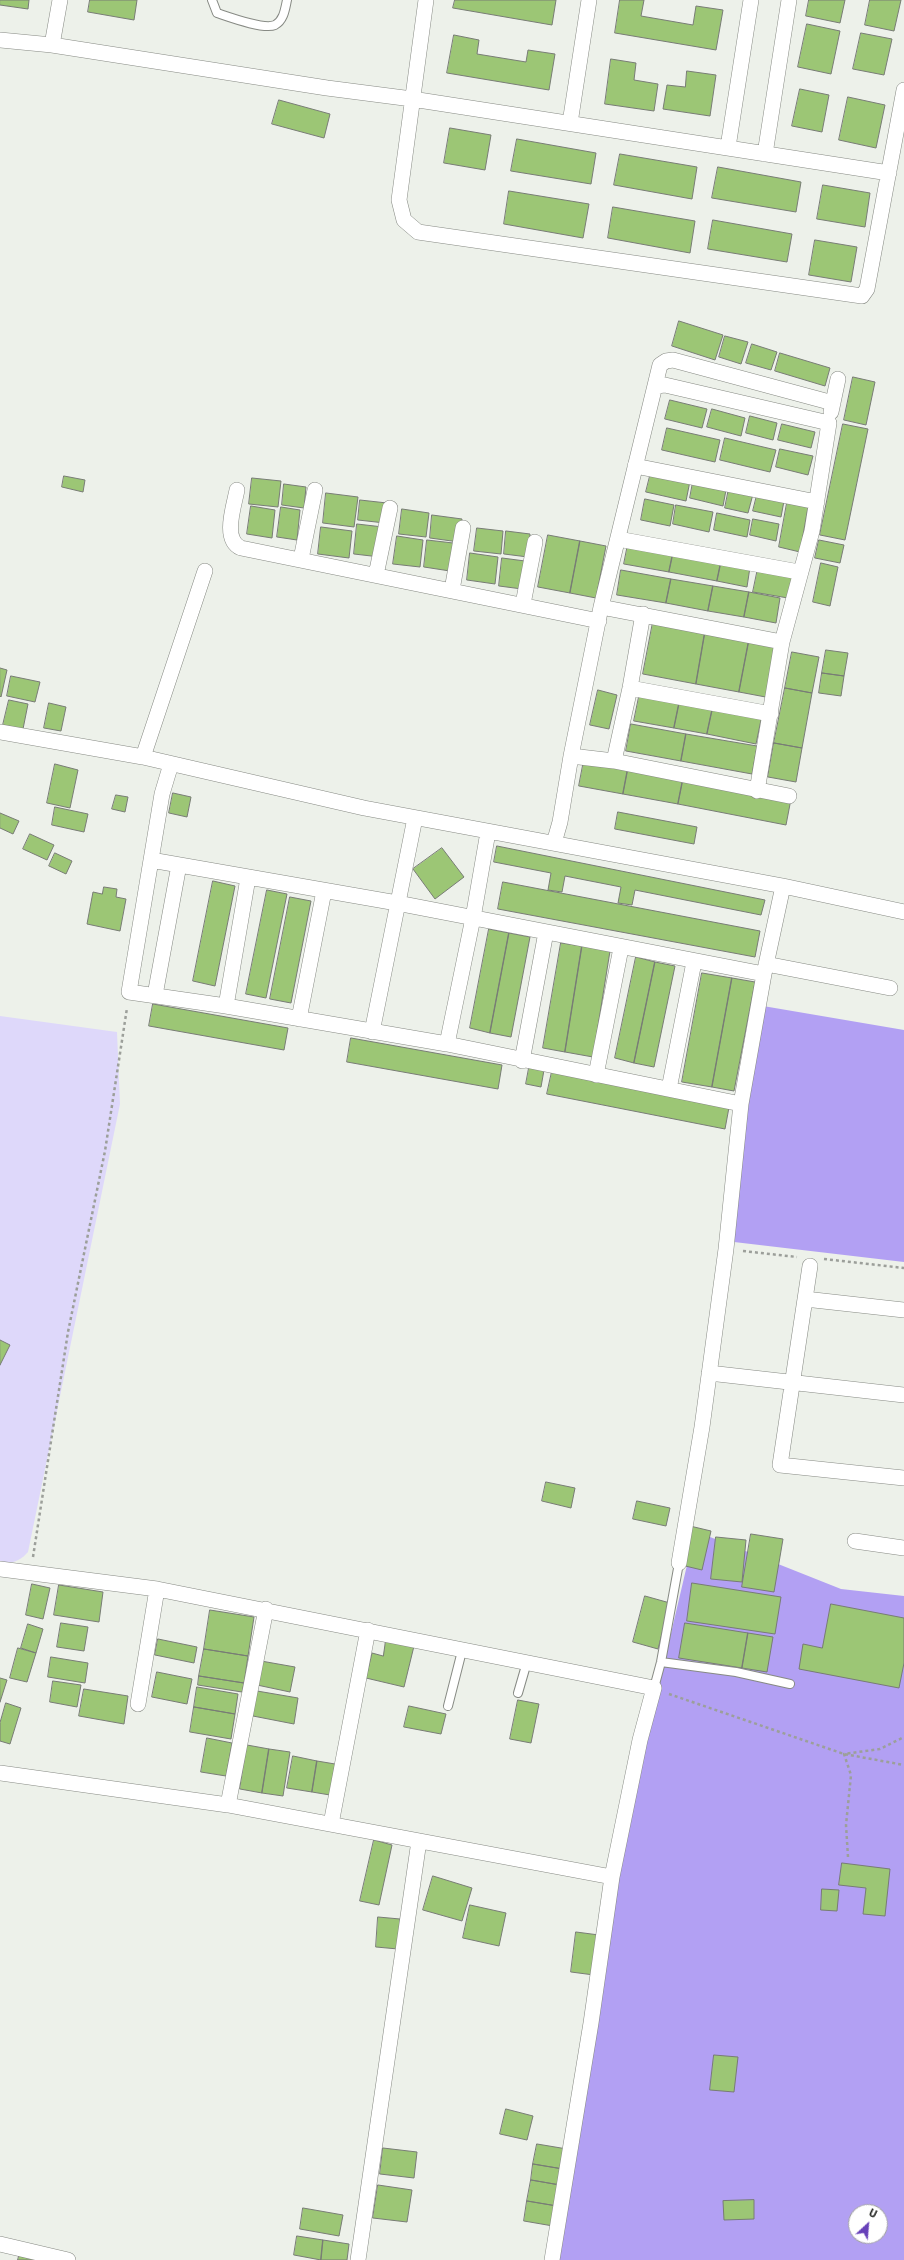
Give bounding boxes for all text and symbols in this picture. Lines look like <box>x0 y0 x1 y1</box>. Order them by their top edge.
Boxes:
north arrow <box>848 2204 888 2244</box>
text: U <box>867 2206 879 2221</box>

